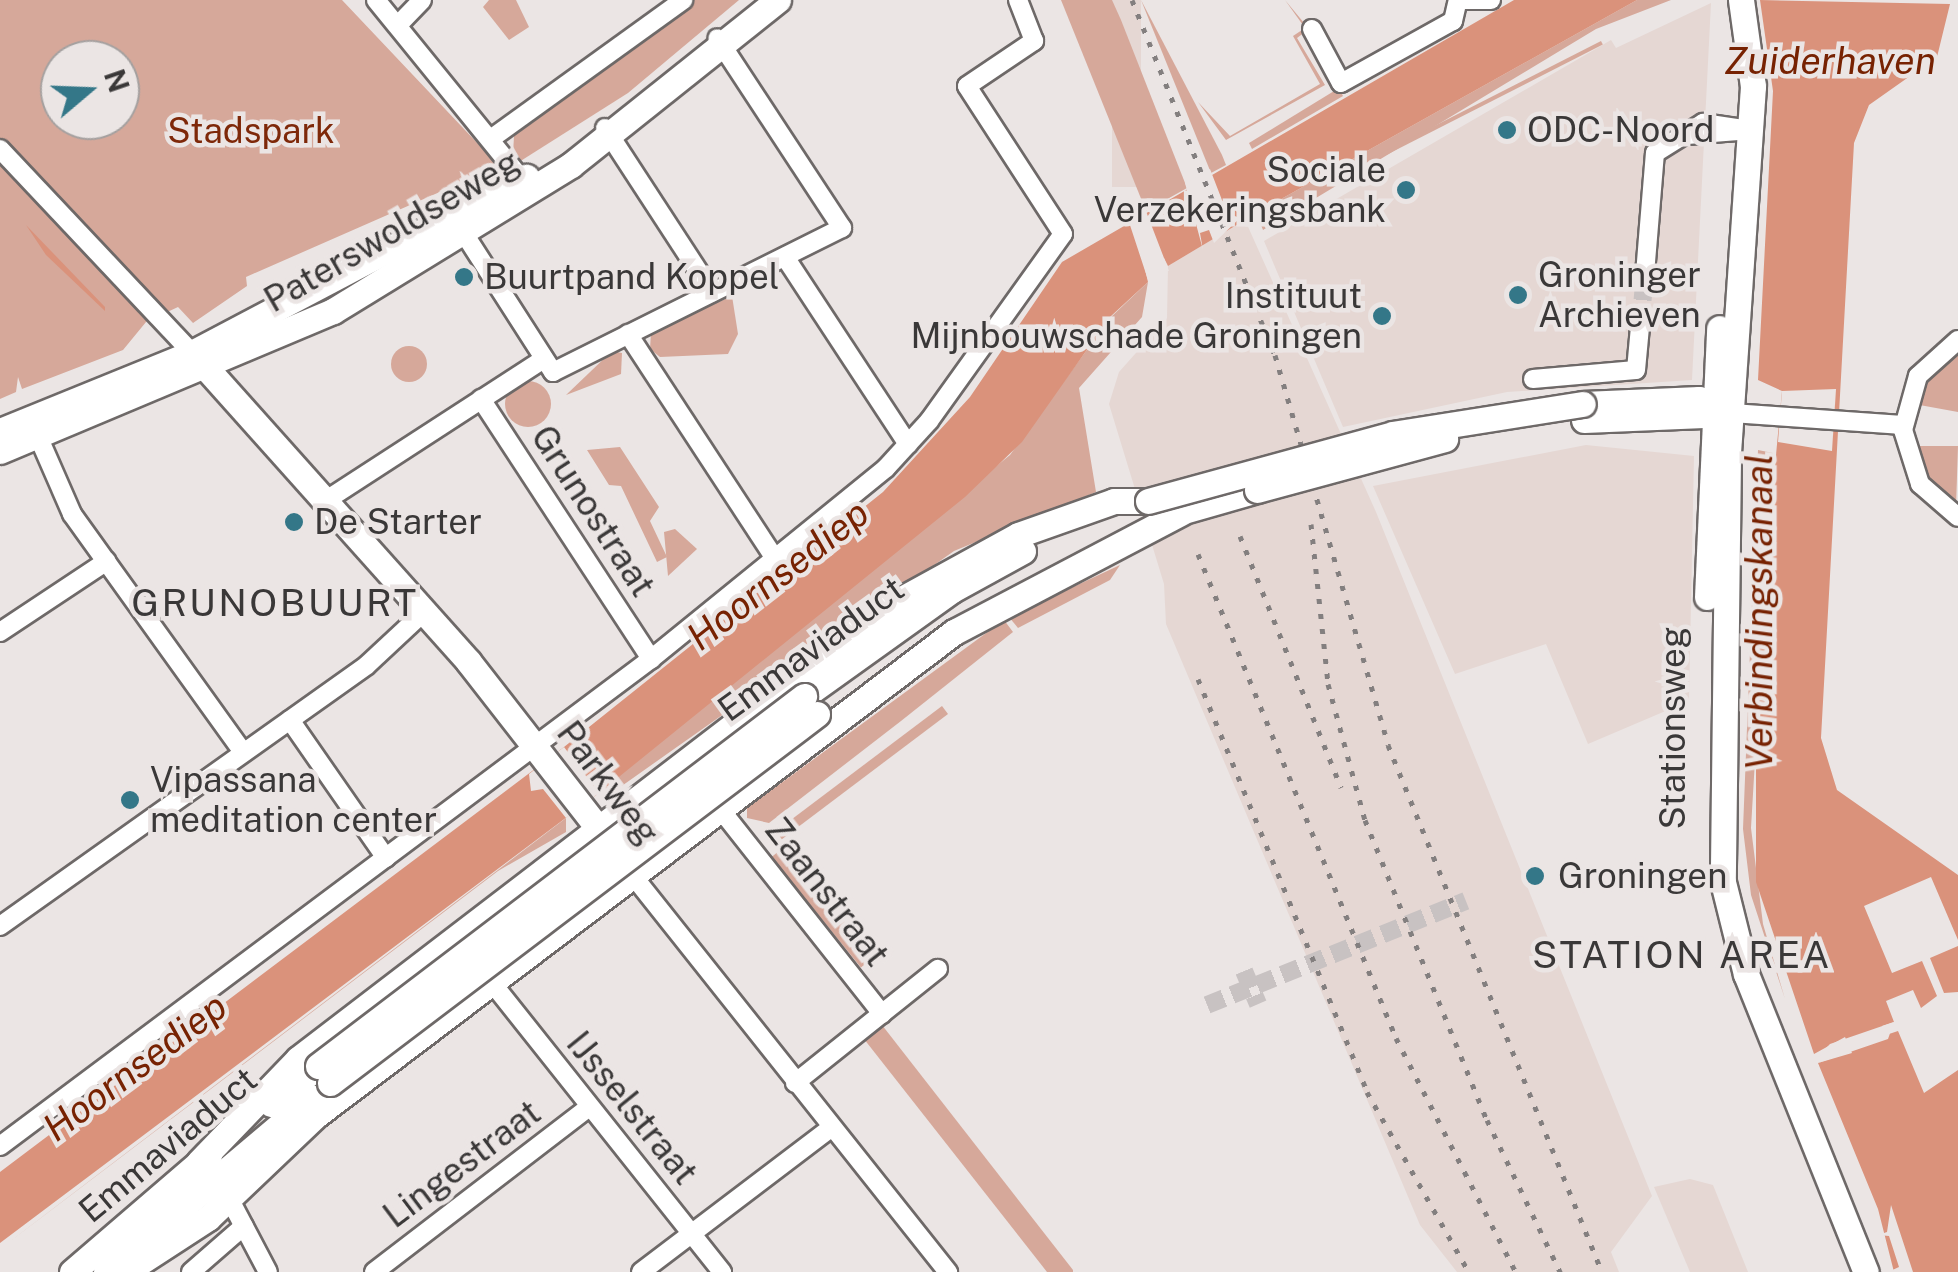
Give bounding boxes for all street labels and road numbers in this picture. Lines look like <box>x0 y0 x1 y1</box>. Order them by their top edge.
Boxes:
street label: Paterswoldseweg <box>257 141 527 321</box>
street label: Grunostraat <box>522 418 664 604</box>
street label: Emmaviaduct <box>710 568 912 730</box>
street label: Stationsweg <box>1652 626 1694 830</box>
street label: Parkweg <box>548 713 668 853</box>
street label: Zaanstraat <box>756 809 898 975</box>
street label: IJsselstraat <box>558 1023 706 1193</box>
street label: Emmaviaduct <box>71 1058 265 1232</box>
street label: Lingestraat <box>375 1091 549 1237</box>

